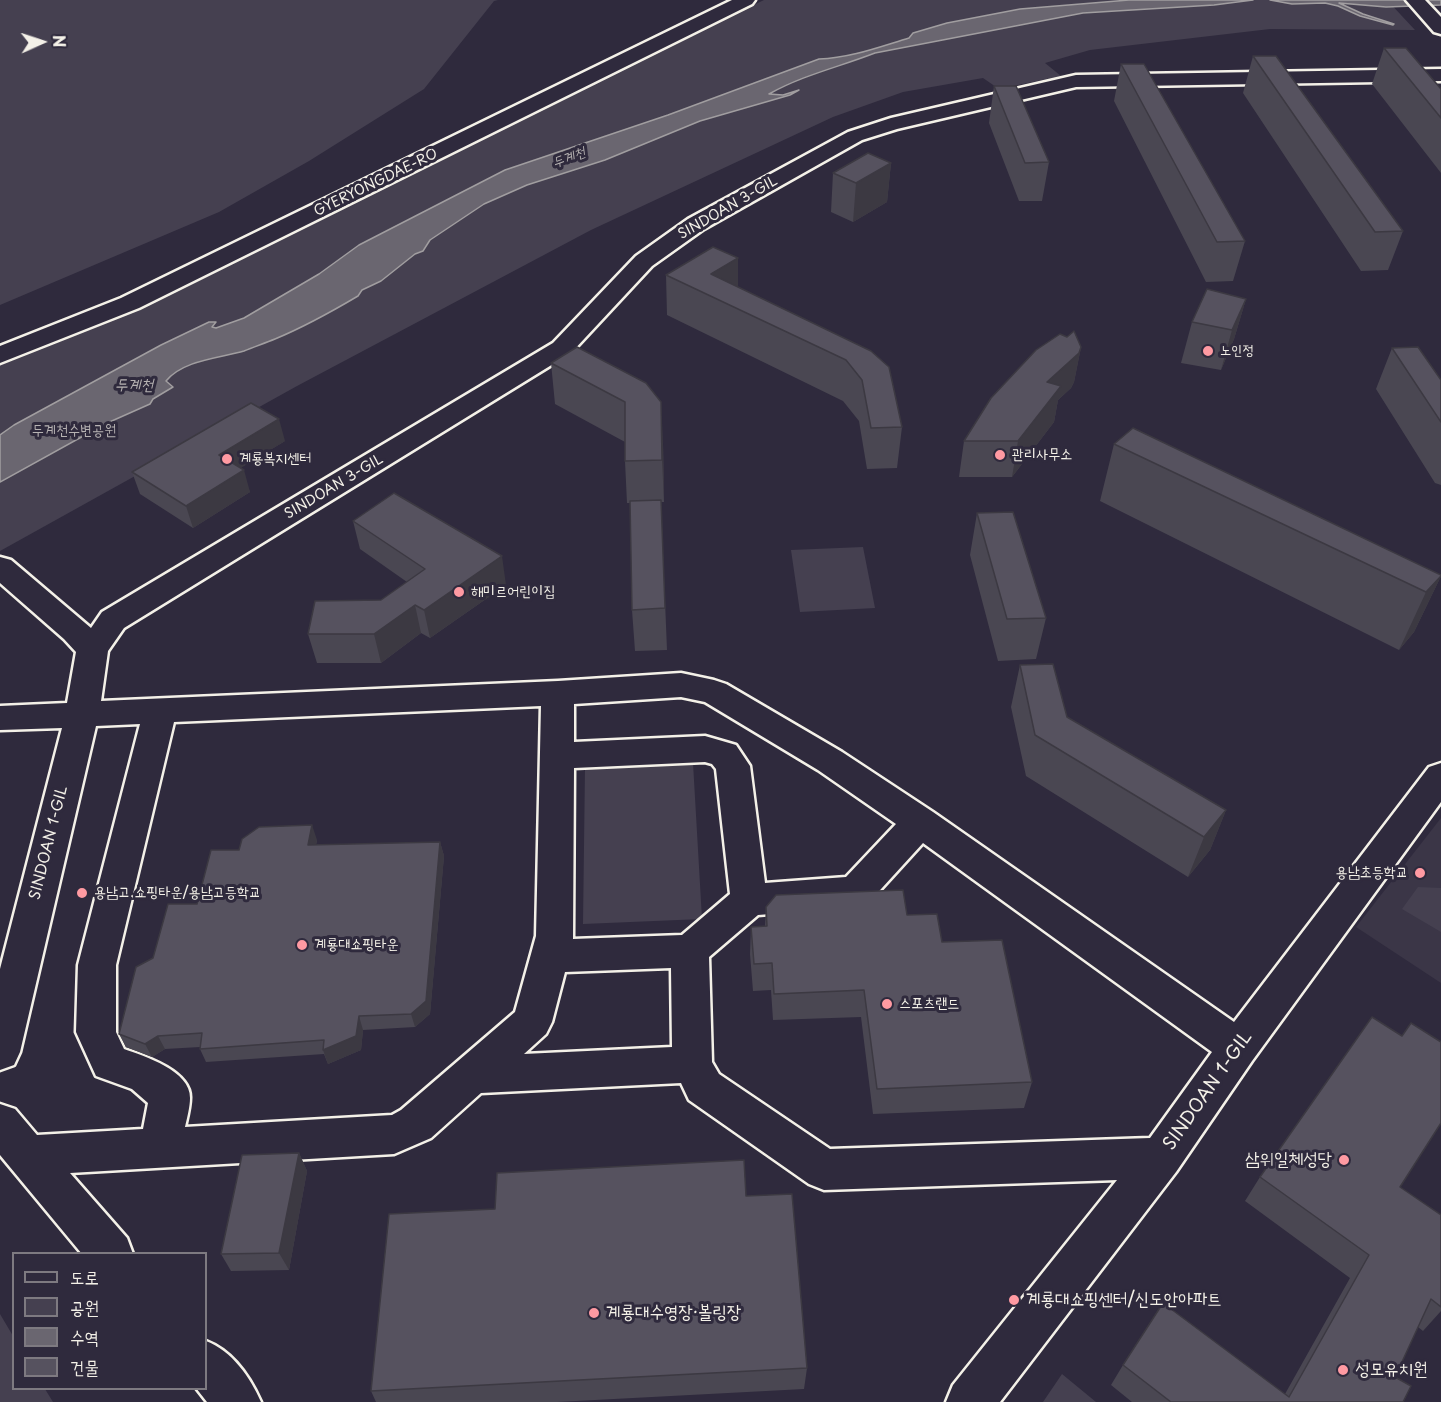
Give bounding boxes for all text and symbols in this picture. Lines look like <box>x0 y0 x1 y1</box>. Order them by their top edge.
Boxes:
north arrow <box>12 12 72 72</box>
text: N <box>48 34 72 48</box>
water label: 두계천 <box>550 144 588 172</box>
street label: GYERYONGDAE-RO <box>311 146 441 220</box>
street label: SINDOAN 3-GIL <box>675 173 781 243</box>
place label: 노인정 <box>1220 343 1254 359</box>
marker: 노인정 <box>1201 344 1215 358</box>
water label: 두계천 <box>115 376 153 396</box>
park label: 두계천수변공원 <box>32 422 116 440</box>
place label: 관리사무소 <box>1012 446 1072 464</box>
marker: 관리사무소 <box>993 448 1007 462</box>
place label: 계룡복지센터 <box>239 450 311 468</box>
street label: SINDOAN 3-GIL <box>282 451 386 523</box>
marker: 계룡복지센터 <box>220 452 234 466</box>
place label: 해미르어린이집 <box>471 583 555 601</box>
marker: 해미르어린이집 <box>452 585 466 599</box>
street label: SINDOAN 1-GIL <box>26 784 72 902</box>
place label: 용남초등학교 <box>1336 864 1408 882</box>
marker: 용남초등학교 <box>1413 866 1427 880</box>
place label: 용남고.쇼핑타운/용남고등학교 <box>94 884 261 902</box>
marker: 용남고.쇼핑타운/용남고등학교 <box>75 886 89 900</box>
place label: 계룡대쇼핑타운 <box>314 936 398 954</box>
marker: 계룡대쇼핑타운 <box>295 938 309 952</box>
place label: 스포츠랜드 <box>899 995 959 1013</box>
marker: 스포츠랜드 <box>880 997 894 1011</box>
street label: SINDOAN 1-GIL <box>1159 1027 1257 1155</box>
place label: 삼위일체성당 <box>1245 1149 1332 1171</box>
marker: 삼위일체성당 <box>1337 1153 1351 1167</box>
legend <box>12 1252 207 1390</box>
text: 도로 <box>70 1263 99 1290</box>
place label: 계룡대쇼핑센터/신도안아파트 <box>1026 1289 1222 1311</box>
text: 공원 <box>70 1293 99 1320</box>
marker: 계룡대쇼핑센터/신도안아파트 <box>1007 1293 1021 1307</box>
place label: 계룡대수영장·볼링장 <box>606 1302 742 1324</box>
marker: 계룡대수영장·볼링장 <box>587 1306 601 1320</box>
text: 수역 <box>70 1323 99 1350</box>
text: 건물 <box>70 1353 99 1380</box>
place label: 성모유치원 <box>1355 1359 1427 1381</box>
marker: 성모유치원 <box>1336 1363 1350 1377</box>

